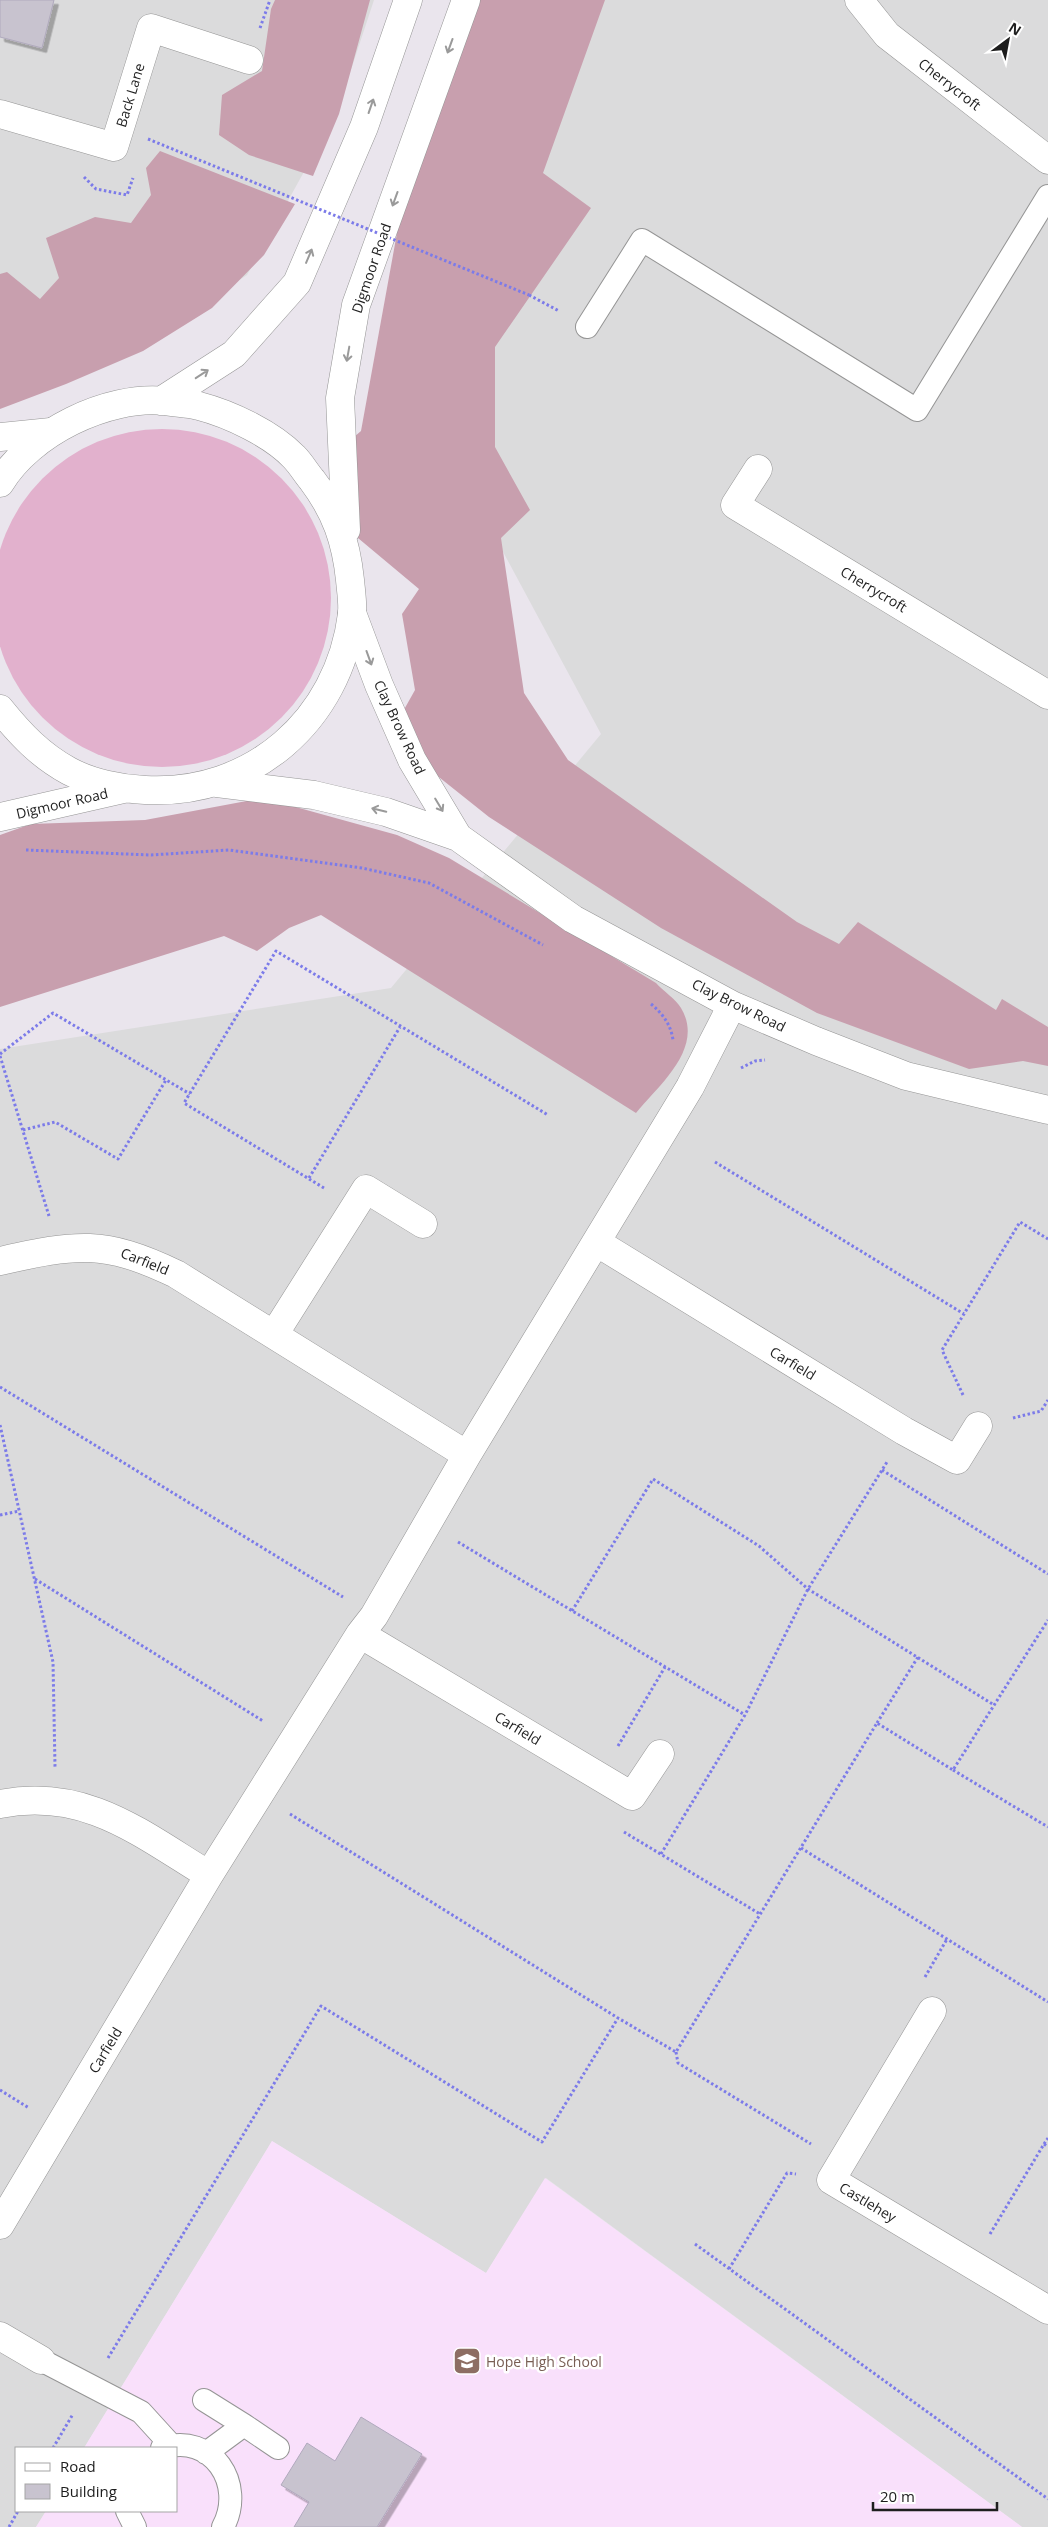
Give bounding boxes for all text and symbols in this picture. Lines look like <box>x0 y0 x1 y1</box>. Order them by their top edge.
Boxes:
north arrow <box>983 15 1033 65</box>
text: N <box>1005 17 1025 40</box>
one-way arrow <box>445 38 454 53</box>
street label: Cherrycroft <box>915 54 985 114</box>
street label: Back Lane <box>111 61 149 129</box>
one-way arrow <box>367 99 376 114</box>
one-way arrow <box>390 191 399 206</box>
street label: Digmoor Road <box>347 221 395 315</box>
one-way arrow <box>304 249 314 264</box>
one-way arrow <box>342 345 352 361</box>
one-way arrow <box>194 369 208 379</box>
street label: Cherrycroft <box>837 562 911 616</box>
one-way arrow <box>365 650 374 666</box>
street label: Clay Brow Road <box>370 677 430 777</box>
street label: Digmoor Road <box>14 783 110 823</box>
one-way arrow <box>435 797 445 811</box>
one-way arrow <box>372 805 388 814</box>
street label: Clay Brow Road <box>689 974 789 1036</box>
street label: Carfield <box>118 1243 172 1279</box>
street label: Carfield <box>766 1342 820 1384</box>
street label: Carfield <box>491 1707 545 1749</box>
street label: Carfield <box>84 2023 126 2077</box>
street label: Castlehey <box>836 2178 901 2227</box>
school or university icon: Hope High School <box>452 2346 482 2376</box>
place label: Hope High School <box>486 2352 602 2371</box>
legend <box>15 2447 178 2512</box>
text: Road <box>60 2456 96 2476</box>
scale bar <box>873 2480 997 2512</box>
text: Building <box>60 2481 117 2501</box>
text: 20 m <box>880 2486 915 2506</box>

